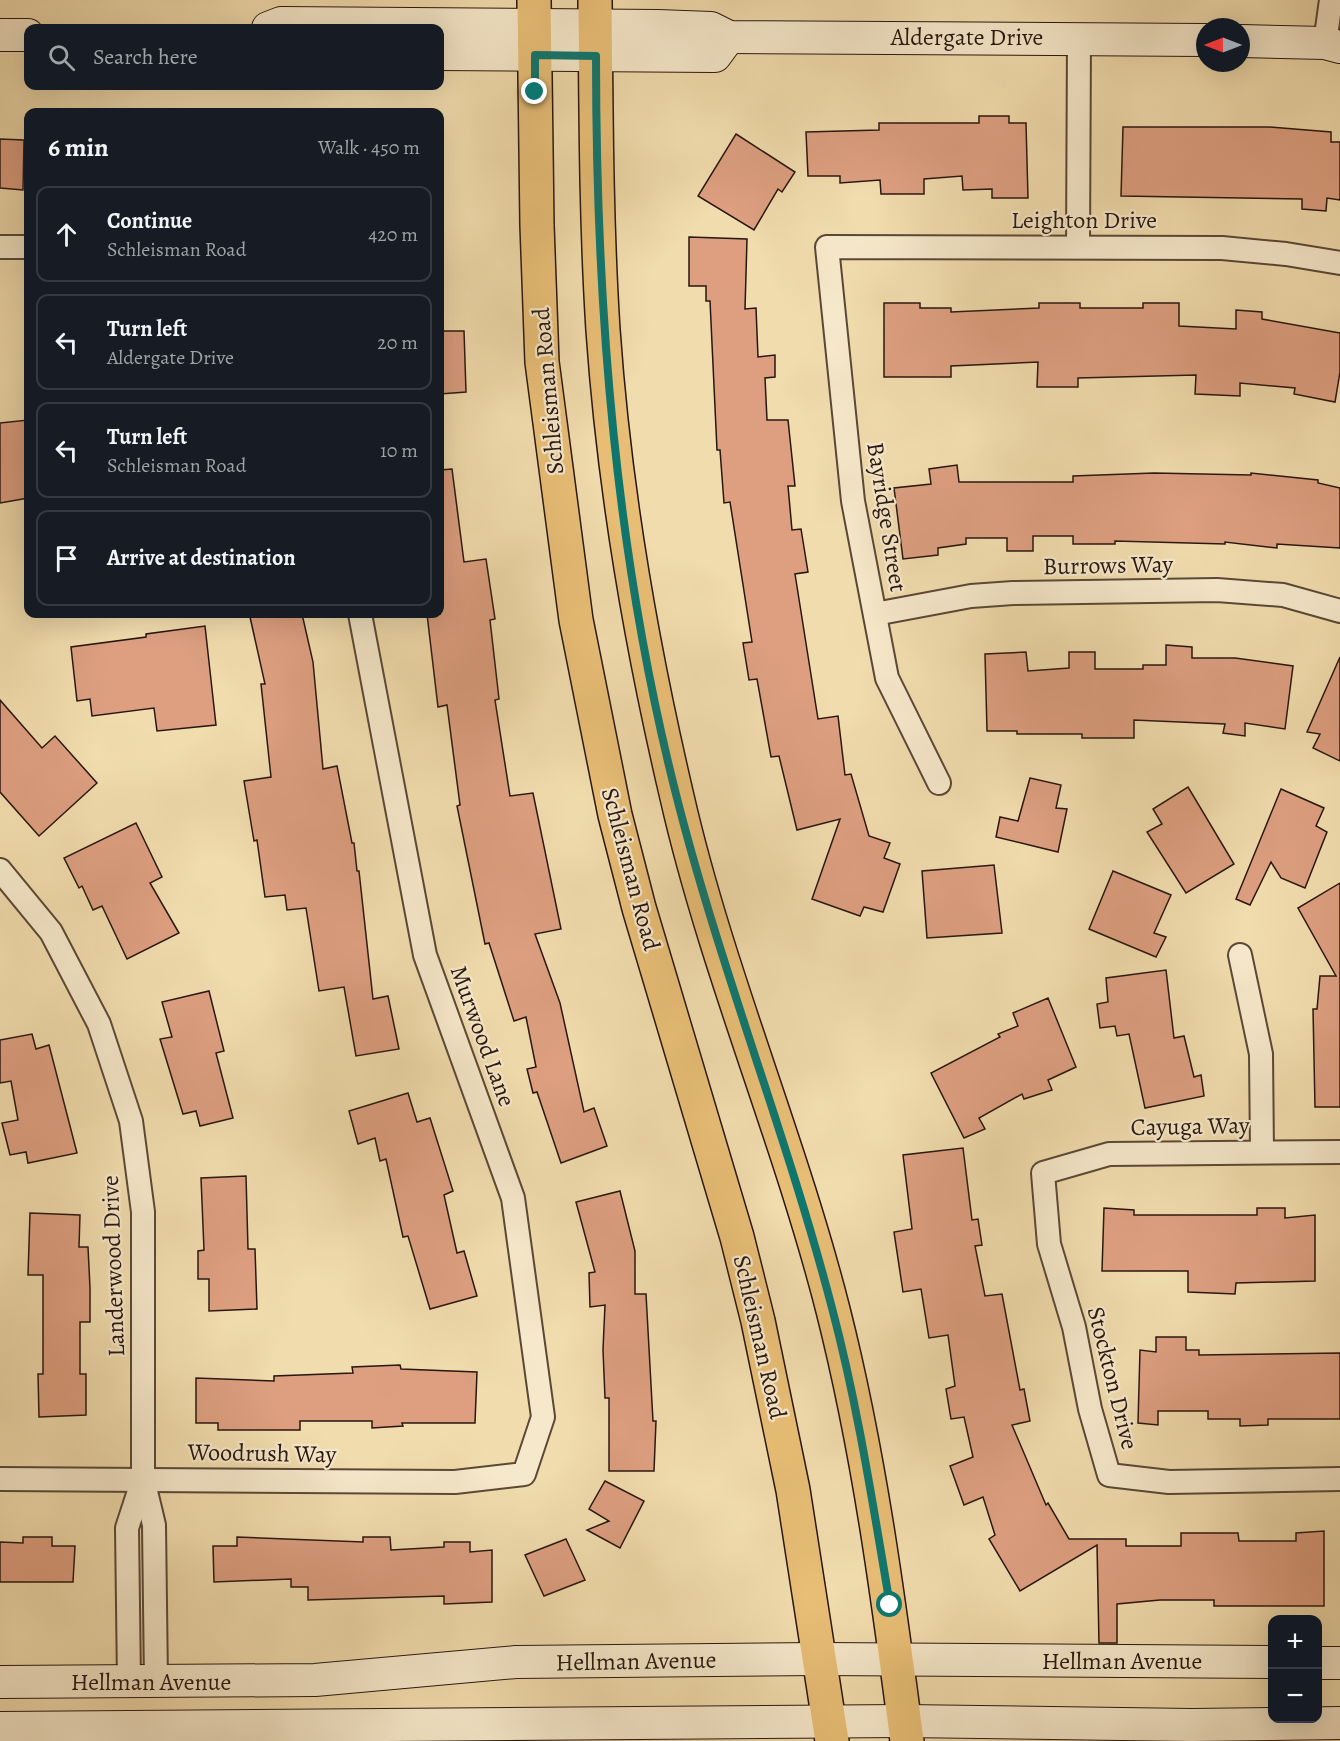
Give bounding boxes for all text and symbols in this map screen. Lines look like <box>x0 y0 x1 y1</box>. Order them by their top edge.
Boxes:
north arrow <box>1196 18 1250 72</box>
street label: Aldergate Drive <box>890 21 1043 53</box>
search box <box>24 24 444 90</box>
icon: search <box>45 41 78 74</box>
text: Search here <box>93 42 198 72</box>
route end <box>521 78 547 104</box>
text: 6 min <box>48 130 109 165</box>
text: Walk · 450 m <box>318 134 420 161</box>
street label: Leighton Drive <box>1011 204 1157 236</box>
text: Continue <box>107 206 192 236</box>
icon: ahead <box>50 218 83 251</box>
text: 420 m <box>368 221 418 248</box>
text: Schleisman Road <box>107 236 246 263</box>
street label: Schleisman Road <box>525 306 571 476</box>
text: Turn left <box>107 314 187 344</box>
icon: left <box>50 326 83 359</box>
text: 20 m <box>377 329 418 356</box>
text: Aldergate Drive <box>107 344 234 371</box>
text: Turn left <box>107 422 187 452</box>
icon: left <box>50 434 83 467</box>
text: 10 m <box>380 437 418 464</box>
street label: Bayridge Street <box>859 440 915 594</box>
text: Schleisman Road <box>107 452 246 479</box>
icon: arrive <box>50 542 83 575</box>
text: Arrive at destination <box>107 543 296 573</box>
street label: Burrows Way <box>1043 548 1174 582</box>
street label: Schleisman Road <box>594 784 668 954</box>
street label: Murwood Lane <box>443 961 523 1111</box>
street label: Cayuga Way <box>1130 1109 1250 1143</box>
street label: Landerwood Drive <box>94 1175 132 1357</box>
street label: Schleisman Road <box>726 1252 794 1422</box>
street label: Stockton Drive <box>1080 1303 1146 1453</box>
street label: Woodrush Way <box>186 1436 337 1470</box>
route start <box>876 1591 902 1617</box>
map controls <box>1268 1615 1322 1723</box>
button: + <box>1268 1615 1322 1669</box>
street label: Hellman Avenue <box>555 1644 717 1678</box>
street label: Hellman Avenue <box>1042 1645 1202 1677</box>
street label: Hellman Avenue <box>71 1666 231 1698</box>
button: − <box>1268 1669 1322 1723</box>

